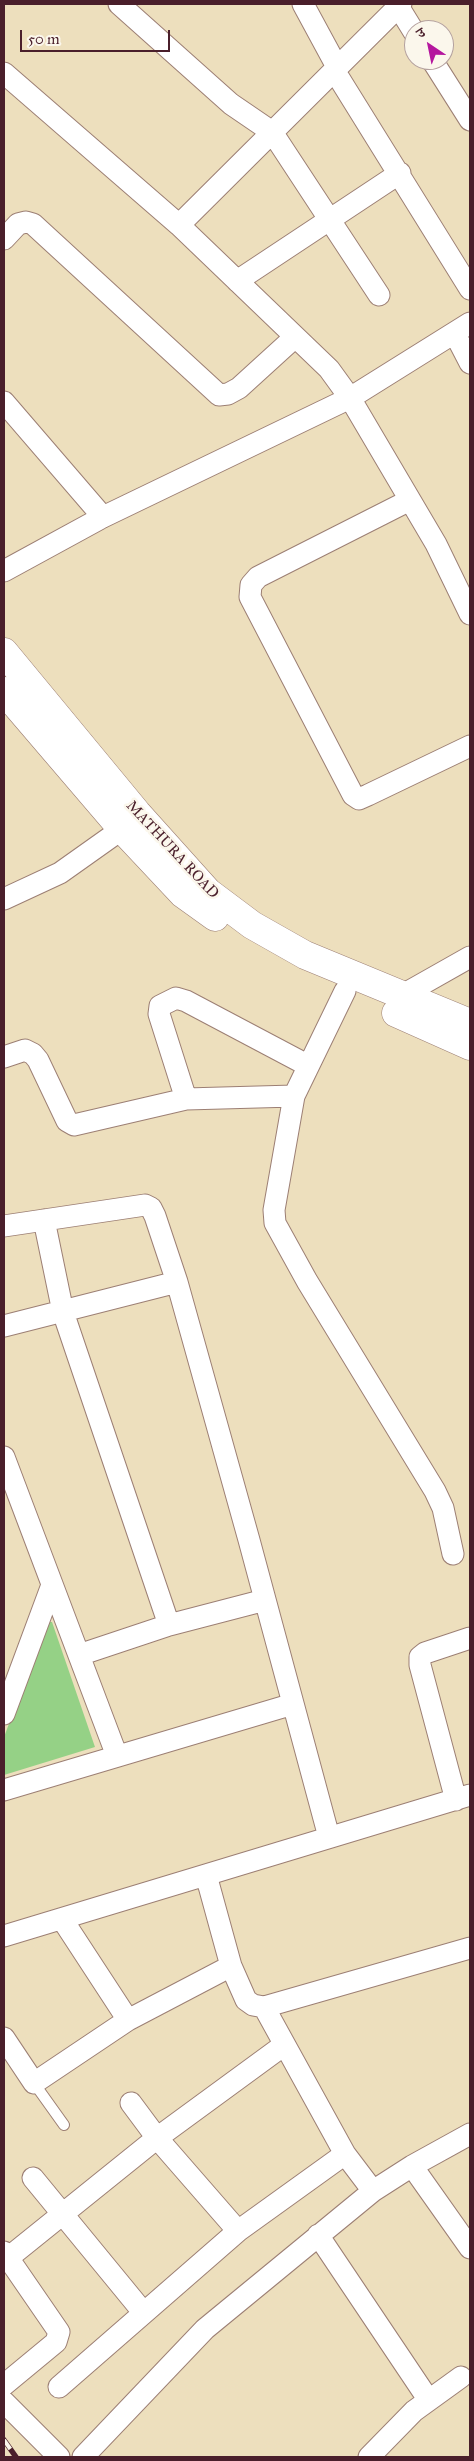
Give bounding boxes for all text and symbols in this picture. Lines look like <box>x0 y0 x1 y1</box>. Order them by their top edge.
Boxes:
scale bar <box>22 20 172 52</box>
north arrow <box>404 20 454 70</box>
text: उ <box>413 24 429 42</box>
text: 50 m <box>28 30 60 48</box>
street label: MATHURA ROAD <box>122 797 222 903</box>

